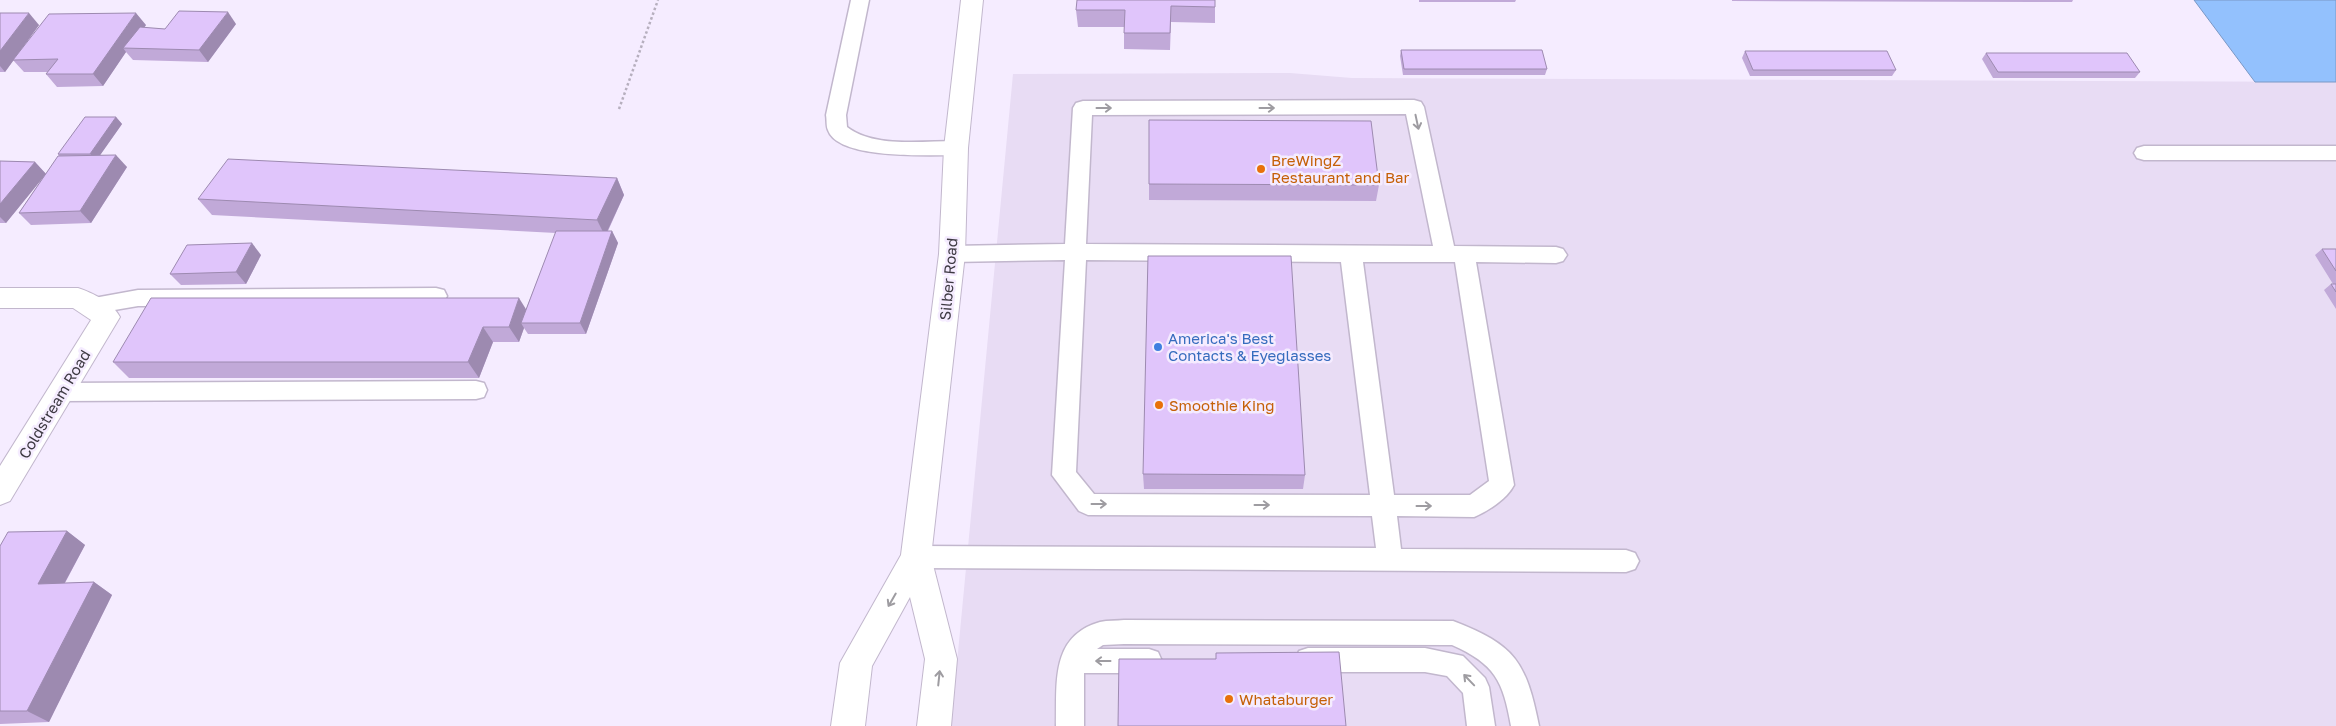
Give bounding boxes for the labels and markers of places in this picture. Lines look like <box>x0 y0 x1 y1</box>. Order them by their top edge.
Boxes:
place label: BreWingZ Restaurant and Bar <box>1271 151 1409 186</box>
marker: BreWingZ Restaurant and Bar <box>1255 163 1267 175</box>
place label: America's Best Contacts & Eyeglasses <box>1168 329 1331 364</box>
marker: America's Best Contacts & Eyeglasses <box>1152 341 1164 353</box>
place label: Smoothie King <box>1169 396 1274 414</box>
marker: Smoothie King <box>1153 399 1165 411</box>
place label: Whataburger <box>1239 690 1333 708</box>
marker: Whataburger <box>1223 693 1235 705</box>

